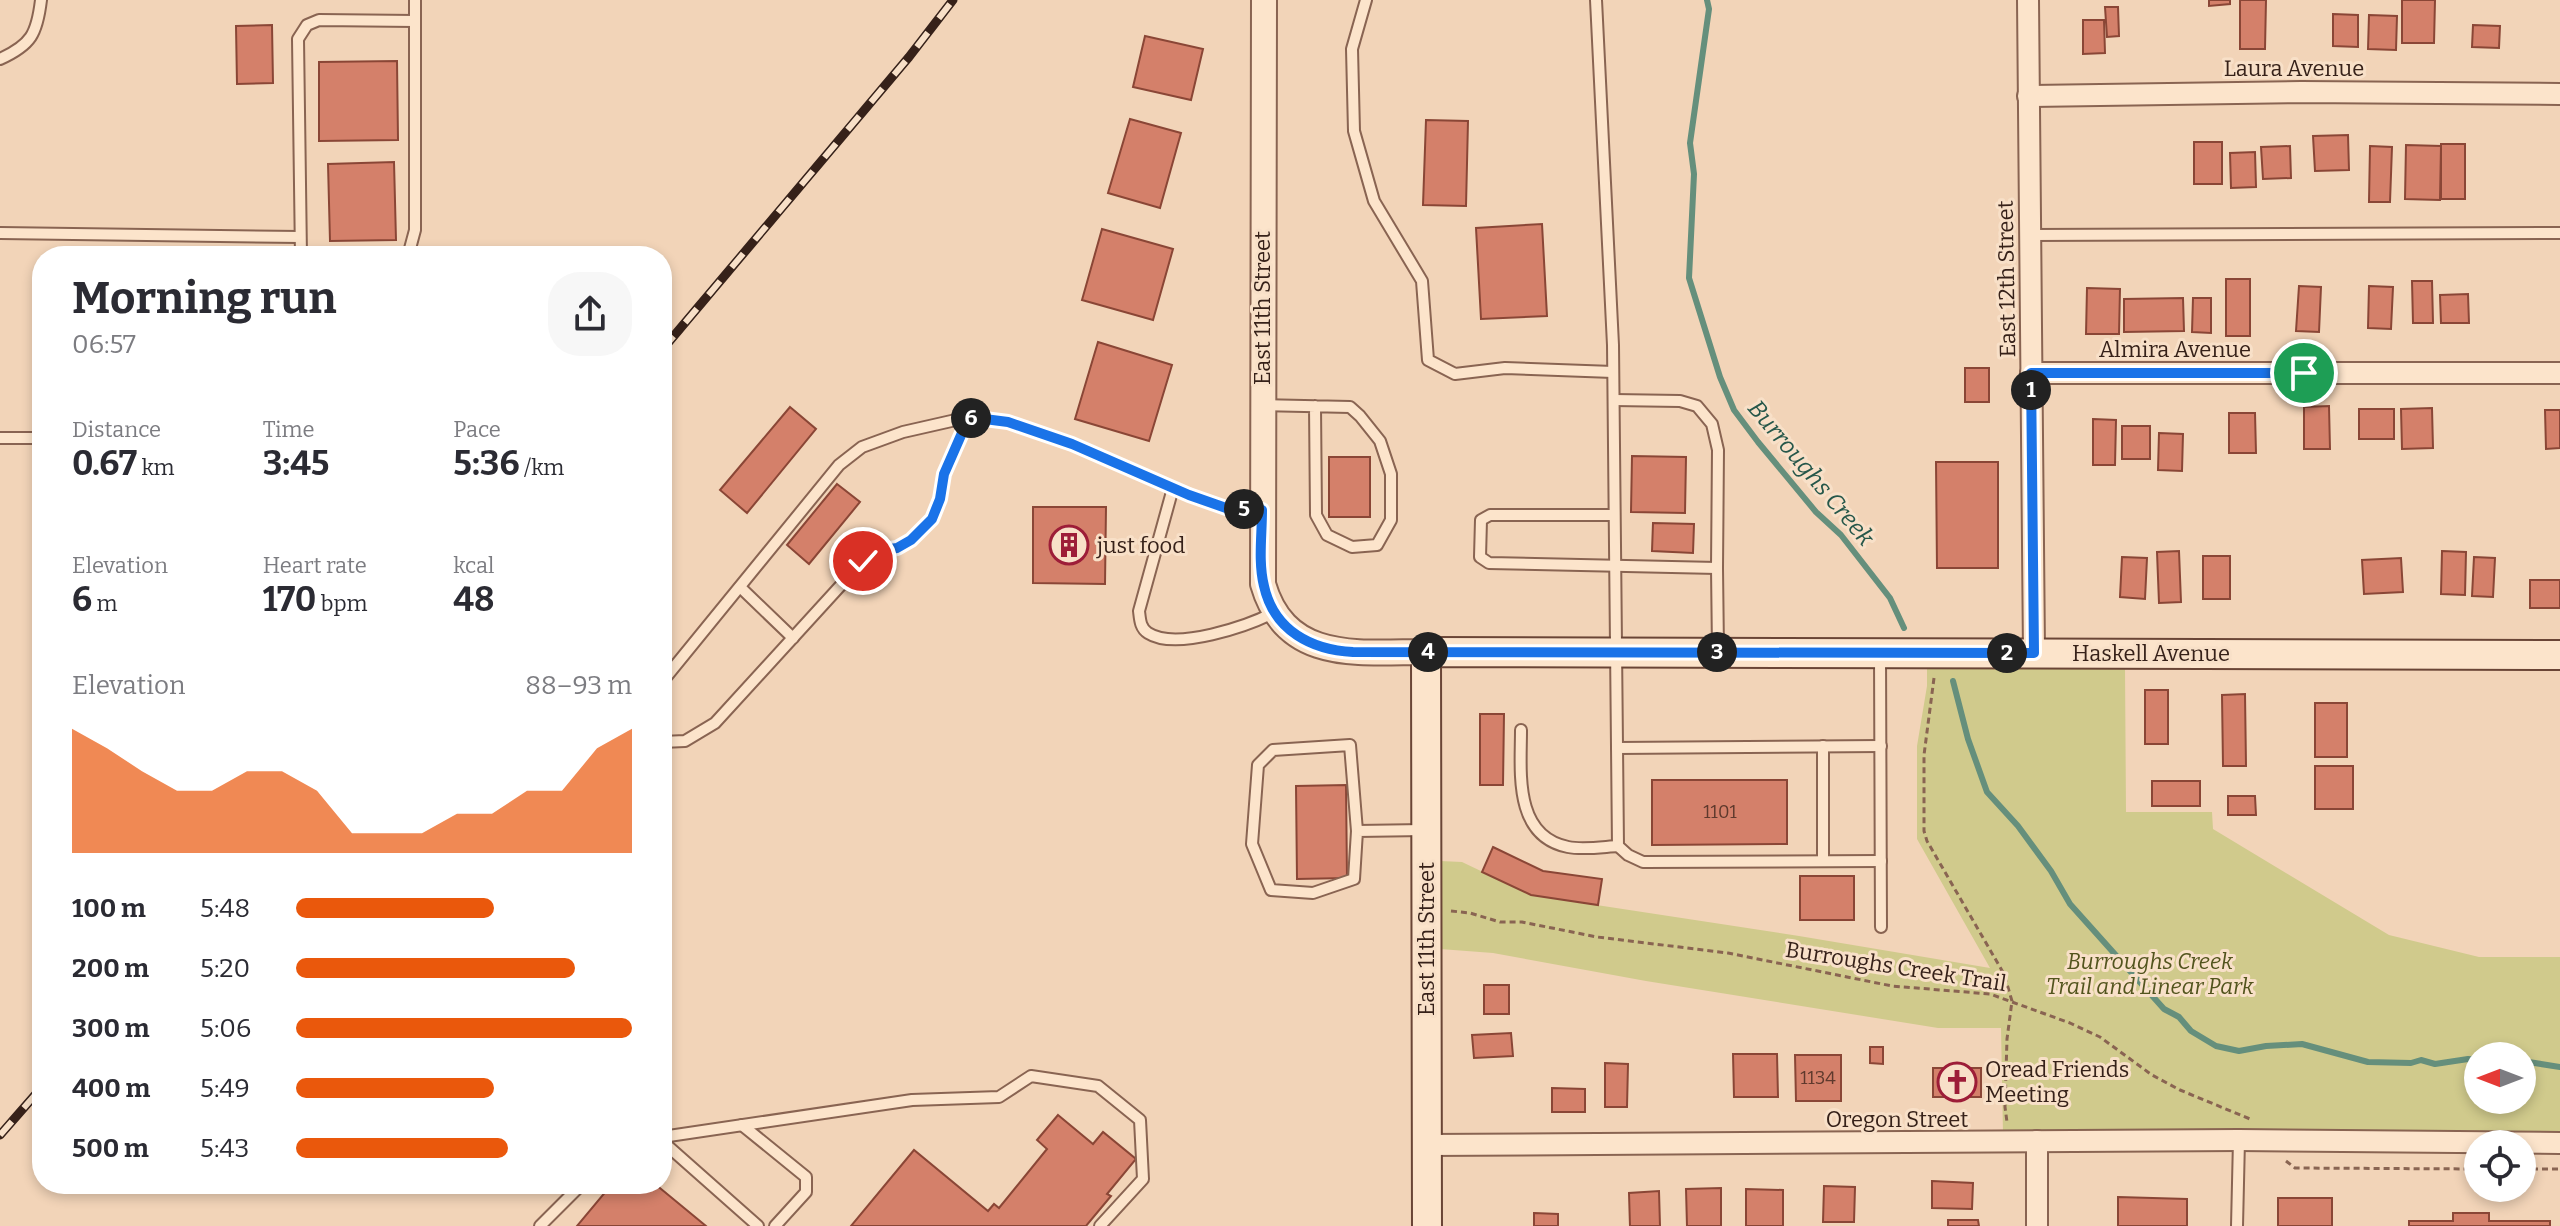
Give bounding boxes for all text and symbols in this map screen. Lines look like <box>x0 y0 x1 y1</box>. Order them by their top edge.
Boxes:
street label: Laura Avenue <box>2224 55 2364 82</box>
street label: East 12th Street <box>1992 200 2021 358</box>
street label: East 11th Street <box>1249 231 1276 385</box>
text: Morning run <box>72 272 336 325</box>
button: share <box>548 272 632 356</box>
text: 06:57 <box>72 329 136 360</box>
street label: Almira Avenue <box>2099 336 2251 363</box>
pin <box>2270 339 2338 407</box>
icon: arrive <box>2282 351 2326 395</box>
pin: 1 <box>2011 370 2051 410</box>
text: 1 <box>2026 376 2036 403</box>
water label: Burroughs Creek <box>1742 395 1880 552</box>
pin: 6 <box>951 398 991 438</box>
text: 6 <box>964 404 978 431</box>
text: Distance <box>72 416 161 443</box>
text: Time <box>263 416 315 443</box>
text: Pace <box>453 416 501 443</box>
text: 0.67 <box>72 443 137 484</box>
text: 3:45 <box>263 443 329 484</box>
text: 5:36 <box>453 443 520 484</box>
text: km <box>137 454 175 481</box>
text: /km <box>520 454 564 481</box>
pin: 5 <box>1224 489 1264 529</box>
text: 5 <box>1238 495 1250 522</box>
building icon: just food <box>1048 524 1090 566</box>
pin <box>829 527 897 595</box>
place label: just food <box>1096 532 1185 559</box>
icon: check <box>841 539 885 583</box>
text: Elevation <box>72 552 168 579</box>
text: Heart rate <box>263 552 367 579</box>
text: kcal <box>453 552 494 579</box>
text: 6 <box>72 579 92 620</box>
text: 170 <box>263 579 316 620</box>
text: 48 <box>453 579 495 620</box>
text: m <box>92 590 118 617</box>
text: bpm <box>316 590 368 617</box>
pin: 4 <box>1408 632 1448 672</box>
pin: 3 <box>1697 632 1737 672</box>
pin: 2 <box>1987 633 2027 673</box>
text: 4 <box>1421 638 1435 665</box>
text: 3 <box>1711 638 1723 665</box>
text: 2 <box>2001 639 2013 666</box>
street label: Haskell Avenue <box>2072 640 2230 667</box>
text: Elevation <box>72 670 185 701</box>
text: 88–93 m <box>525 670 632 701</box>
house number: 1101 <box>1703 801 1737 823</box>
street label: East 11th Street <box>1413 862 1440 1016</box>
text: 100 m <box>72 893 146 924</box>
text: 5:48 <box>200 893 250 924</box>
street label: Burroughs Creek Trail <box>1784 936 2008 997</box>
park label: Burroughs Creek Trail and Linear Park <box>2046 948 2255 1000</box>
text: 200 m <box>72 953 149 984</box>
text: 5:20 <box>200 953 250 984</box>
text: 300 m <box>72 1013 149 1044</box>
text: 5:06 <box>200 1013 251 1044</box>
north arrow <box>2464 1042 2536 1114</box>
map controls <box>2464 1042 2536 1202</box>
place label: Oread Friends Meeting <box>1985 1056 2129 1108</box>
church icon: Oread Friends Meeting <box>1936 1061 1978 1103</box>
house number: 1134 <box>1800 1067 1836 1089</box>
text: 400 m <box>72 1073 150 1104</box>
text: 5:49 <box>200 1073 250 1104</box>
street label: Oregon Street <box>1826 1106 1968 1133</box>
button: locate <box>2464 1130 2536 1202</box>
text: 500 m <box>72 1133 149 1164</box>
text: 5:43 <box>200 1133 249 1164</box>

